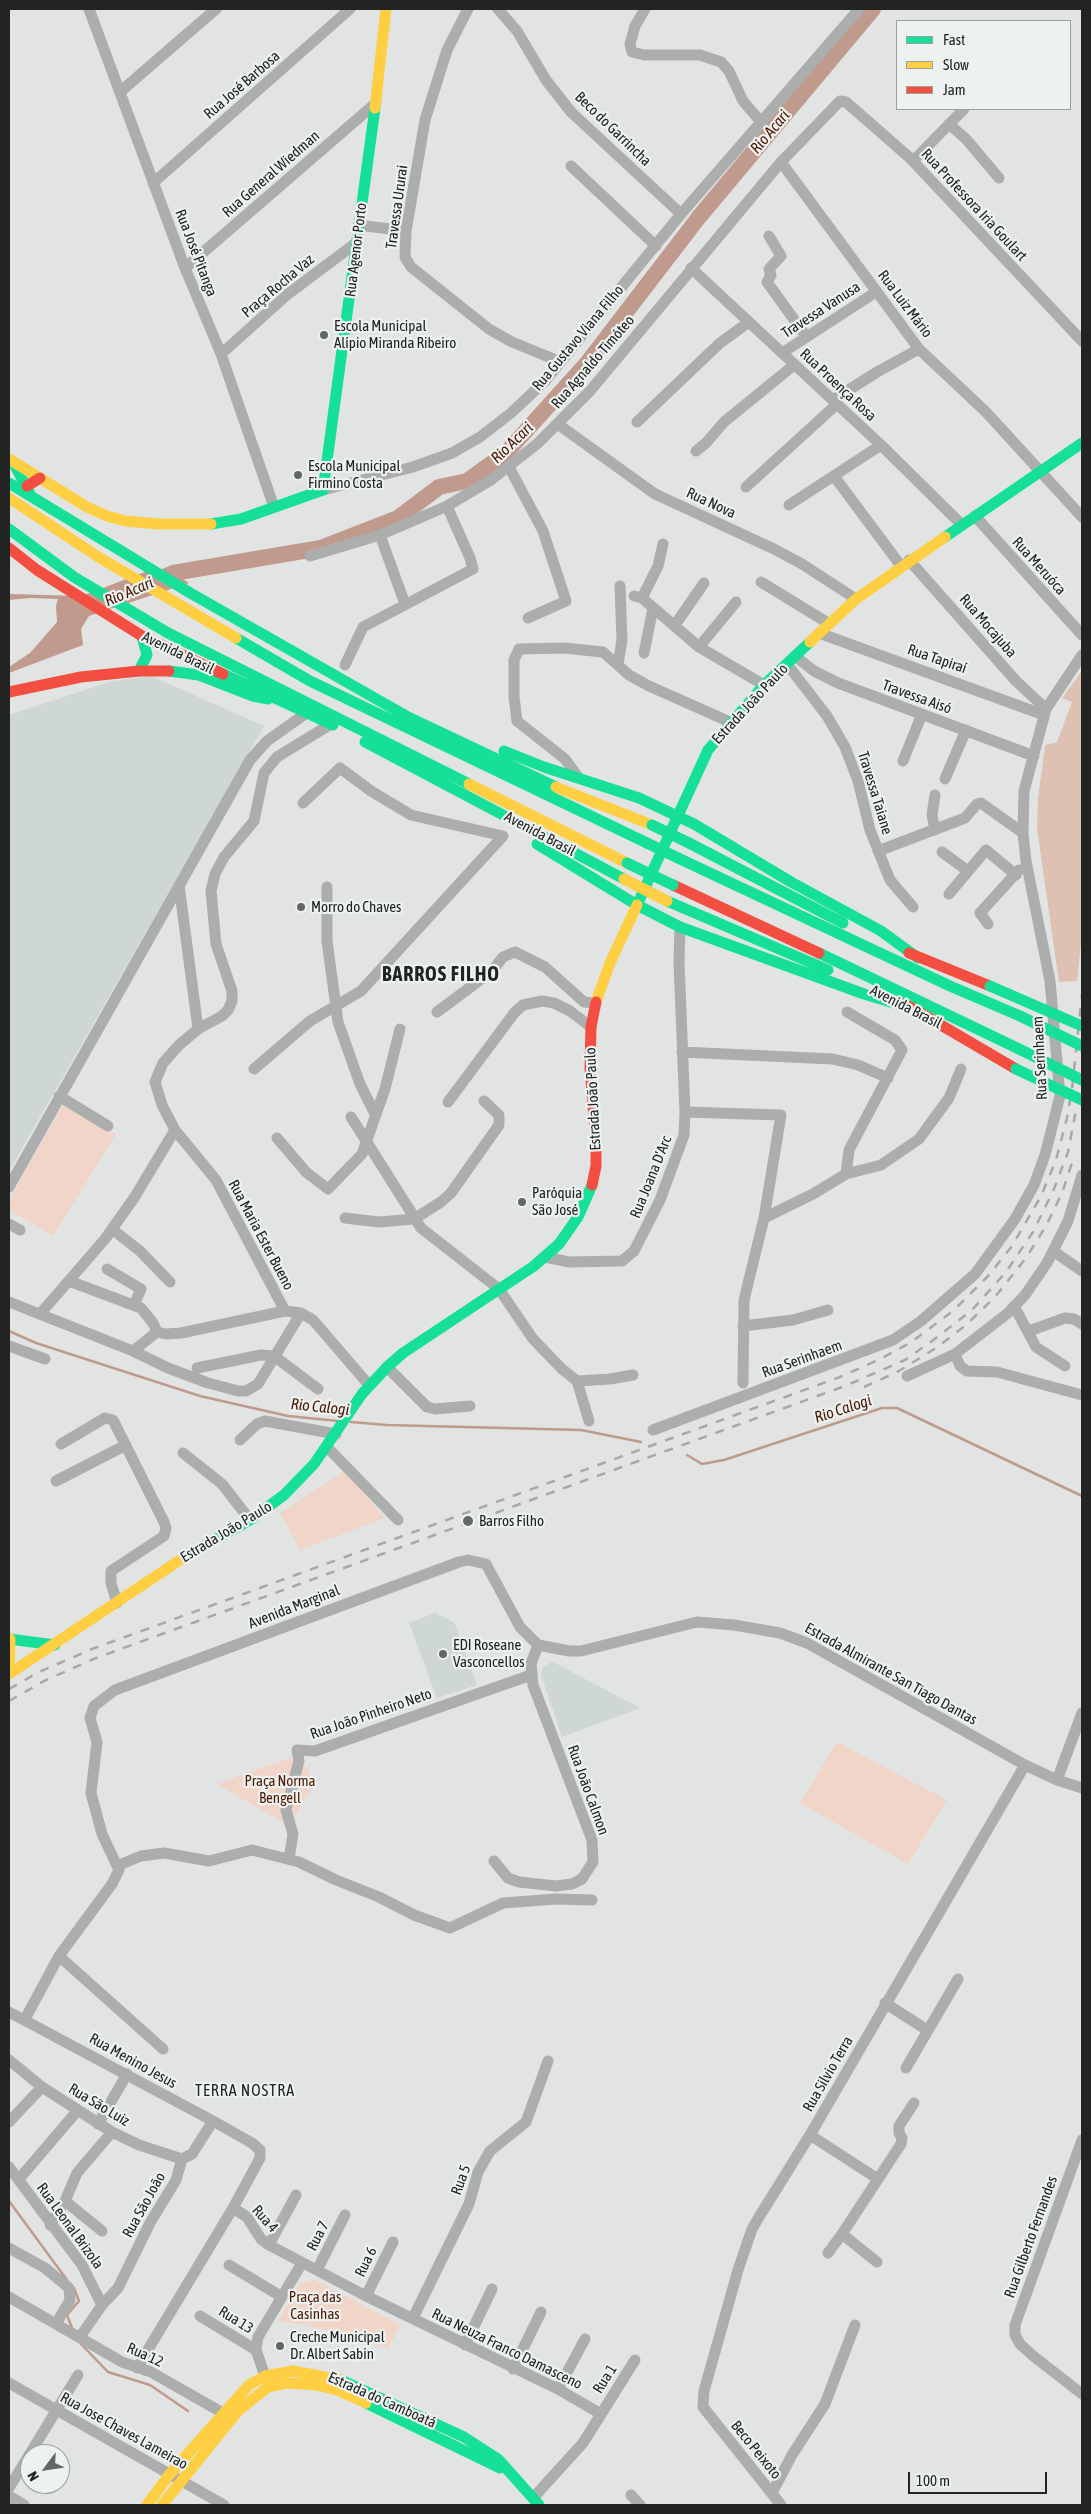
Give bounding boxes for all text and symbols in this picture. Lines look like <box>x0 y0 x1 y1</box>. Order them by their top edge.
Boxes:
legend <box>896 20 1071 110</box>
text: Fast <box>943 31 965 48</box>
street label: Rua José Barbosa <box>200 47 284 123</box>
text: Slow <box>943 56 969 73</box>
text: Jam <box>943 81 966 98</box>
street label: Beco do Garrincha <box>571 88 655 170</box>
water label: Rio Acari <box>746 106 794 158</box>
street label: Rua General Wiedman <box>219 127 323 221</box>
street label: Rua Professora Iria Goulart <box>917 145 1031 265</box>
street label: Travessa Ururai <box>382 164 412 250</box>
street label: Rua Agenor Porto <box>341 202 371 298</box>
street label: Rua José Pitanga <box>171 207 221 299</box>
street label: Praça Rocha Vaz <box>238 251 318 321</box>
street label: Rua Luiz Mário <box>874 267 936 341</box>
street label: Travessa Vanusa <box>778 278 864 342</box>
street label: Rua Gustavo Viana Filho <box>528 281 628 395</box>
street label: Rua Agnaldo Timóteo <box>548 312 638 412</box>
place label: Escola Municipal Alípio Miranda Ribeiro <box>334 317 456 352</box>
marker: Escola Municipal Alípio Miranda Ribeiro <box>318 329 330 341</box>
street label: Rua Proença Rosa <box>796 345 880 425</box>
water label: Rio Acari <box>487 418 537 468</box>
place label: Escola Municipal Firmino Costa <box>308 457 400 492</box>
marker: Escola Municipal Firmino Costa <box>292 469 304 481</box>
street label: Rua Nova <box>683 484 739 522</box>
street label: Rua Meruóca <box>1008 533 1070 599</box>
water label: Rio Acari <box>102 573 156 611</box>
street label: Rua Mocajuba <box>956 591 1020 661</box>
street label: Avenida Brasil <box>139 628 217 678</box>
street label: Rua Tapiraí <box>905 640 969 678</box>
street label: Estrada João Paulo <box>708 660 792 748</box>
street label: Travessa Aisó <box>880 676 954 718</box>
street label: Travessa Taiane <box>854 749 896 837</box>
street label: Avenida Brasil <box>501 808 579 860</box>
place label: Morro do Chaves <box>311 898 401 916</box>
marker: Morro do Chaves <box>295 901 307 913</box>
district label: BARROS FILHO <box>380 963 502 987</box>
street label: Avenida Brasil <box>867 981 945 1033</box>
street label: Rua Serinhaem <box>1029 1016 1051 1100</box>
street label: Estrada João Paulo <box>581 1047 605 1151</box>
street label: Rua Joana D'Arc <box>626 1133 676 1221</box>
street label: Rua Maria Ester Bueno <box>224 1177 298 1293</box>
place label: Paróquia São José <box>532 1184 582 1219</box>
marker: Paróquia São José <box>516 1196 528 1208</box>
street label: Rua Serinhaem <box>760 1336 844 1382</box>
water label: Rio Calogi <box>812 1391 874 1427</box>
water label: Rio Calogi <box>290 1394 350 1420</box>
street label: Estrada João Paulo <box>177 1498 275 1566</box>
place label: Barros Filho <box>479 1512 544 1530</box>
marker: Barros Filho <box>461 1514 475 1528</box>
street label: Avenida Marginal <box>246 1581 342 1633</box>
street label: Estrada Almirante San Tiago Dantas <box>802 1619 980 1729</box>
place label: EDI Roseane Vasconcellos <box>453 1636 525 1671</box>
marker: EDI Roseane Vasconcellos <box>437 1648 449 1660</box>
street label: Rua João Pinheiro Neto <box>308 1685 434 1743</box>
street label: Rua João Calmon <box>563 1743 613 1837</box>
park label: Praça Norma Bengell <box>244 1772 316 1807</box>
street label: Rua Menino Jesus <box>86 2030 180 2092</box>
street label: Rua Silvio Terra <box>799 2033 857 2115</box>
street label: Rua São Luiz <box>65 2080 133 2130</box>
district label: TERRA NOSTRA <box>193 2081 297 2101</box>
street label: Rua 5 <box>447 2162 475 2198</box>
street label: Rua Sāo Joāo <box>119 2169 169 2241</box>
street label: Rua Gilberto Fernandes <box>1001 2174 1061 2300</box>
street label: Rua Leonal Brizola <box>33 2179 107 2273</box>
street label: Rua 4 <box>248 2202 282 2236</box>
street label: Rua 7 <box>303 2218 333 2254</box>
street label: Rua 6 <box>351 2244 381 2280</box>
park label: Praça das Casinhas <box>289 2288 341 2323</box>
street label: Rua 13 <box>215 2302 257 2338</box>
street label: Rua Neuza Franco Damasceno <box>429 2305 585 2393</box>
place label: Creche Municipal Dr. Albert Sabin <box>290 2328 385 2363</box>
street label: Rua 12 <box>124 2339 166 2371</box>
marker: Creche Municipal Dr. Albert Sabin <box>274 2340 286 2352</box>
street label: Rua 1 <box>589 2361 621 2397</box>
street label: Estrada do Camboatá <box>325 2368 439 2432</box>
street label: Rua Jose Chaves Lameirao <box>57 2388 191 2474</box>
street label: Beco Peixoto <box>727 2417 785 2483</box>
north arrow <box>20 2444 70 2494</box>
scale bar <box>911 2462 1050 2494</box>
text: N <box>24 2469 42 2484</box>
text: 100 m <box>916 2472 950 2489</box>

